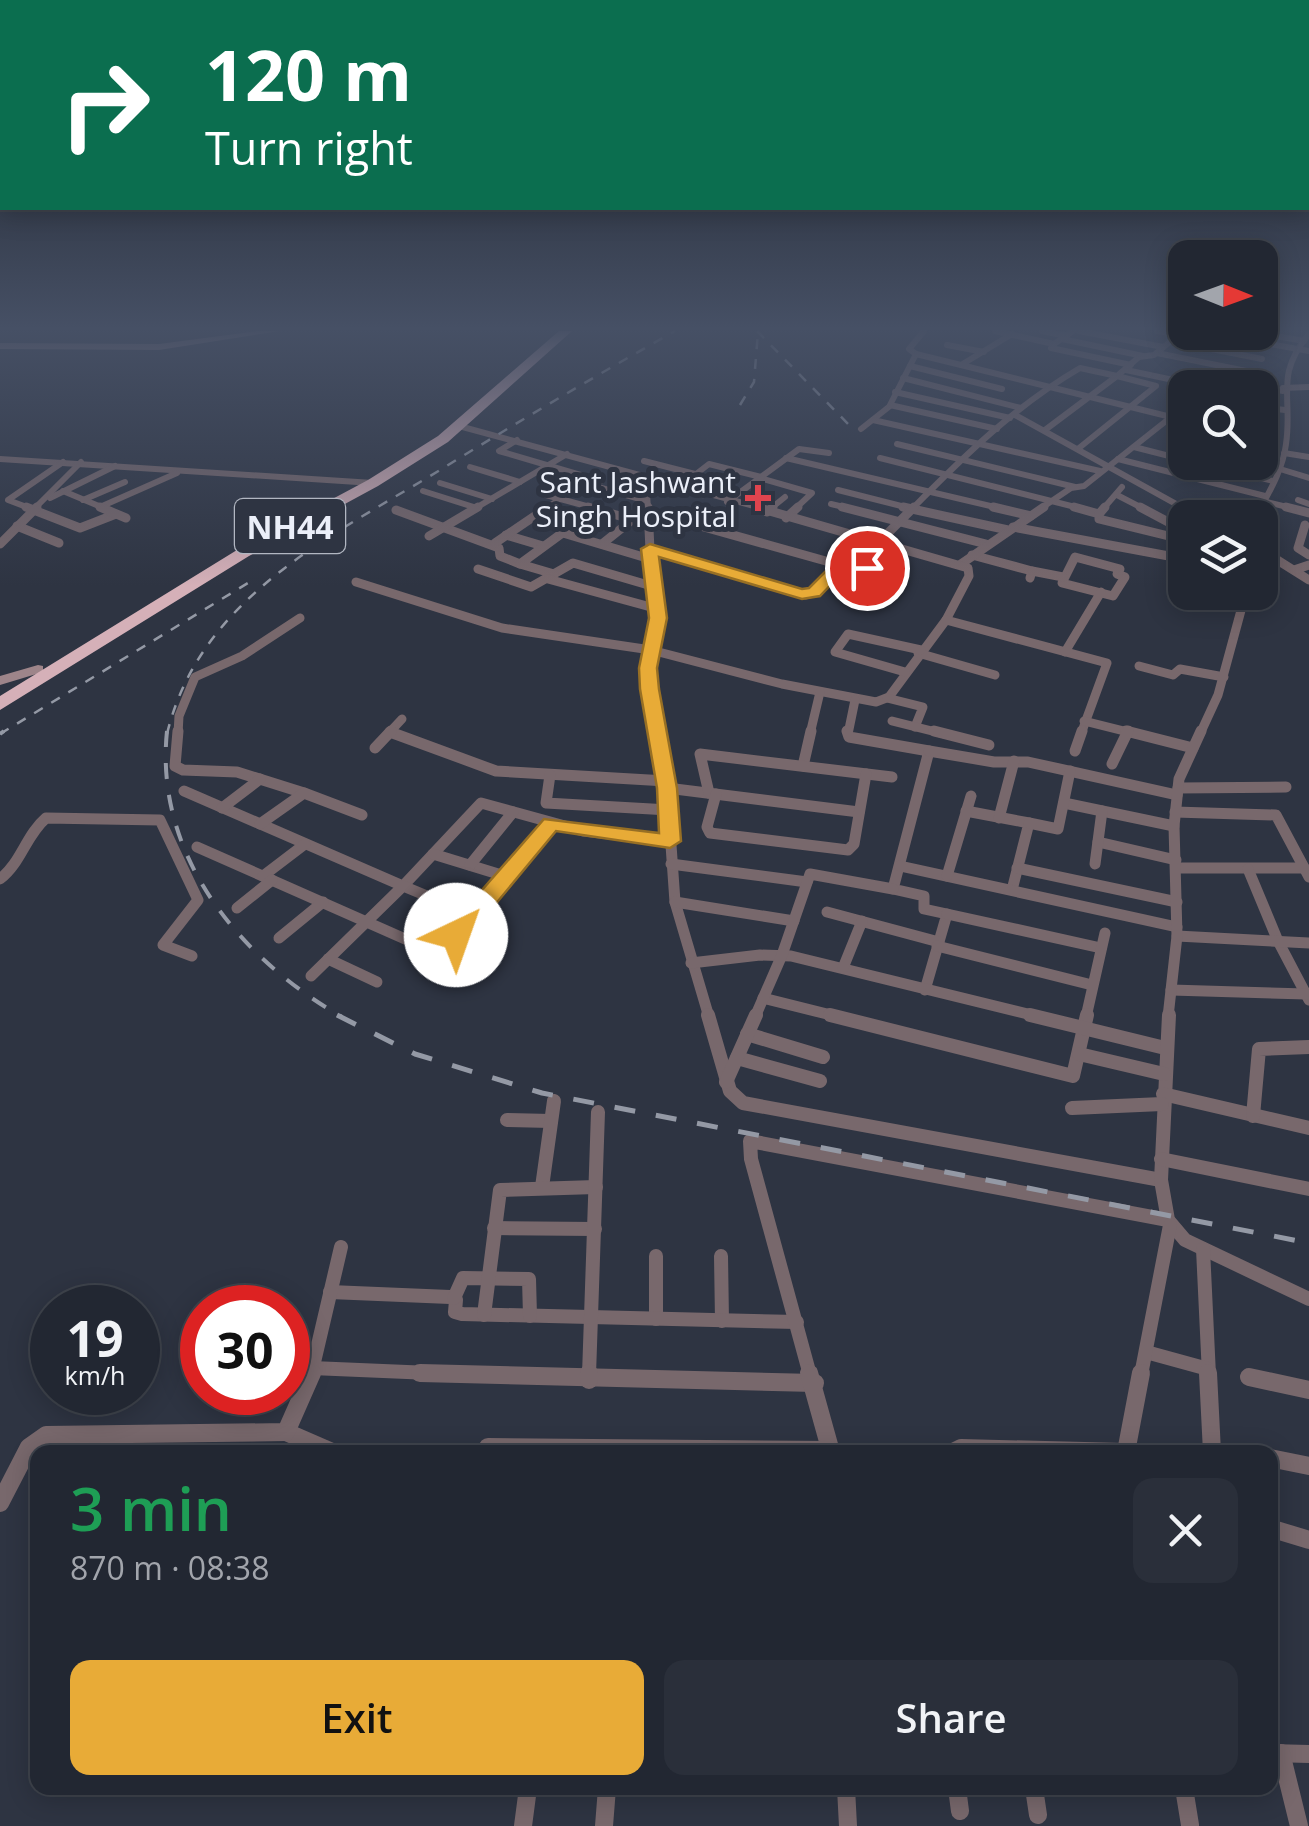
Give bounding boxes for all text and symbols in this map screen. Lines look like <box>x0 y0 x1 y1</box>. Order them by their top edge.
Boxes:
text: 120 m <box>205 26 412 122</box>
icon: right <box>40 40 170 170</box>
text: Turn right <box>205 117 413 178</box>
north arrow <box>1168 240 1278 350</box>
map controls <box>1168 240 1278 610</box>
button: search <box>1168 370 1278 480</box>
place label: Sant Jashwant Singh Hospital <box>536 461 736 536</box>
marker: Sant Jashwant Singh Hospital <box>745 485 771 511</box>
road number: NH44 <box>235 499 345 553</box>
button: layers <box>1168 500 1278 610</box>
pin <box>825 526 910 611</box>
icon: arrive <box>840 541 895 596</box>
position arrow <box>404 883 508 987</box>
speed limit sign: 30 <box>180 1285 310 1415</box>
text: 19 <box>66 1304 124 1372</box>
text: km/h <box>65 1358 125 1392</box>
text: 3 min <box>70 1467 232 1549</box>
button: close <box>1133 1478 1238 1583</box>
text: 870 m · 08:38 <box>70 1546 269 1589</box>
button: Exit <box>70 1660 644 1775</box>
button: Share <box>664 1660 1238 1775</box>

